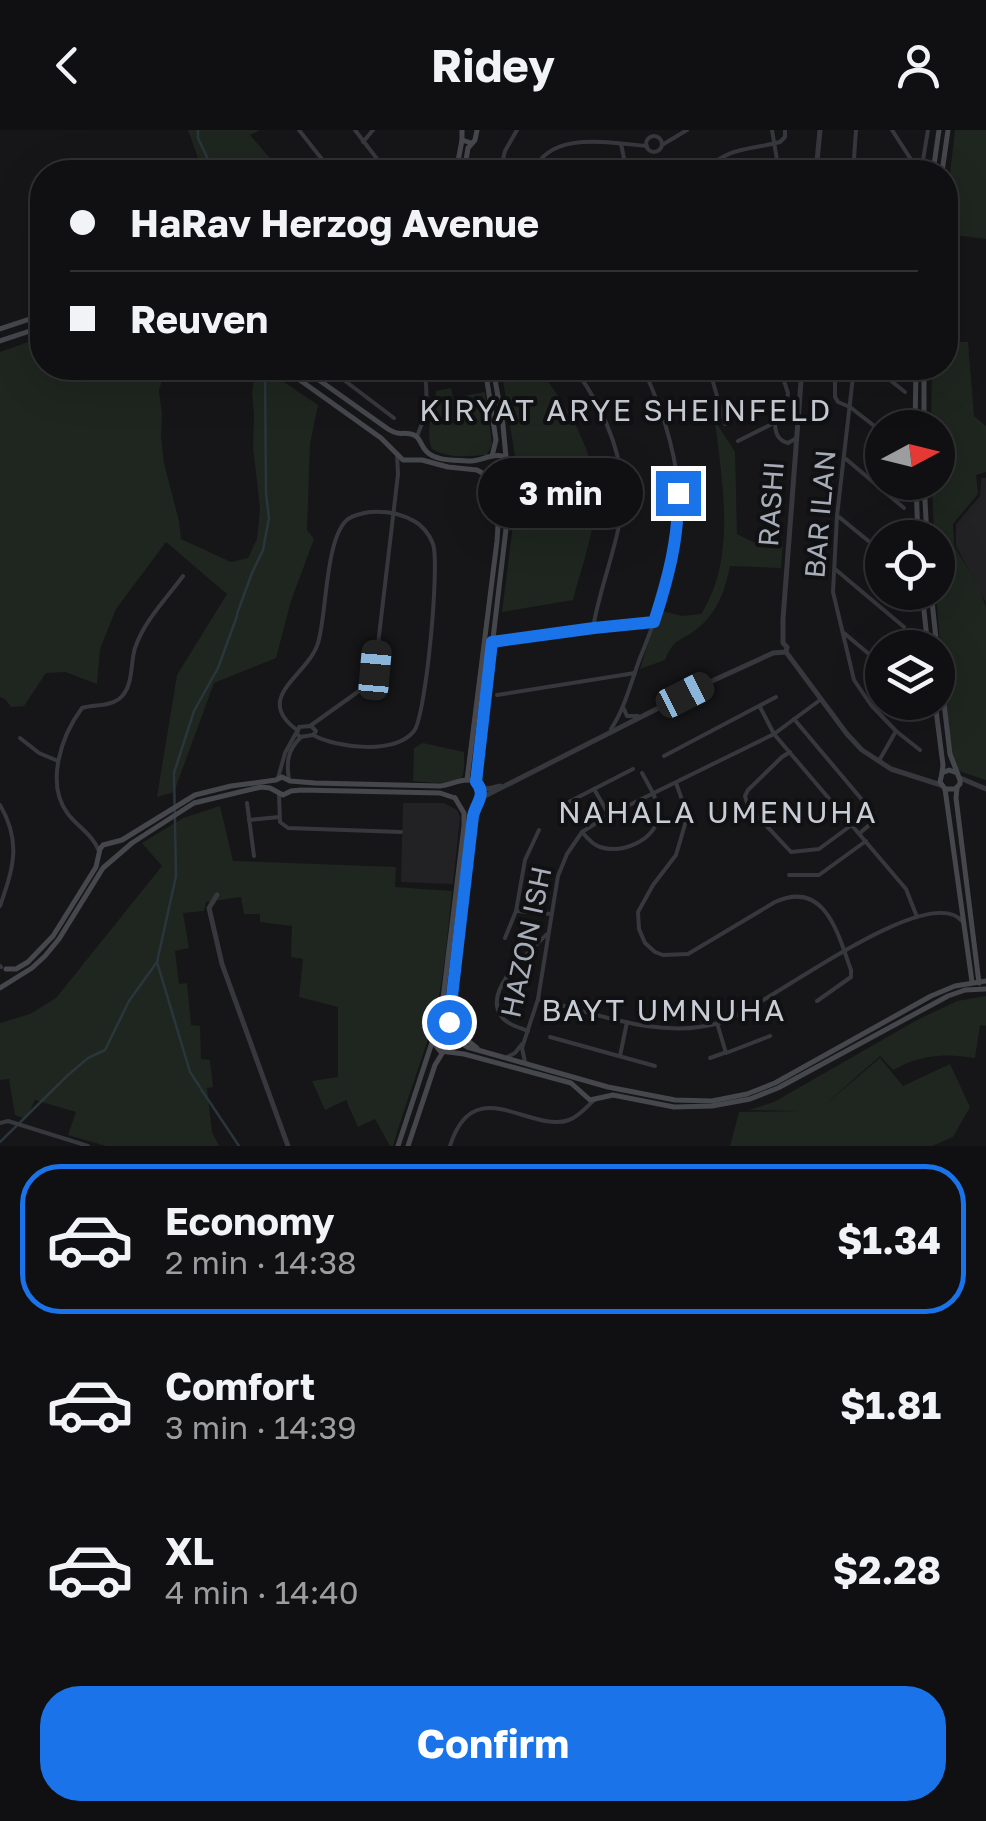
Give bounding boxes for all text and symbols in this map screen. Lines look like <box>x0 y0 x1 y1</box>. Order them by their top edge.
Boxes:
icon: back <box>40 38 95 93</box>
text: Ridey <box>431 38 555 92</box>
icon: person <box>891 38 946 93</box>
text: HaRav Herzog Avenue <box>130 200 539 245</box>
text: Reuven <box>130 296 268 341</box>
district label: KIRYAT ARYE SHEINFELD <box>419 392 833 428</box>
north arrow <box>865 410 955 500</box>
map controls <box>865 410 955 720</box>
street label: BAR ILAN <box>797 448 842 579</box>
callout: 3 min <box>478 458 643 528</box>
street label: RASHI <box>751 460 790 548</box>
route end <box>656 471 701 516</box>
text: 3 min <box>519 474 602 512</box>
button: locate <box>865 520 955 610</box>
button: layers <box>865 630 955 720</box>
car <box>357 639 393 701</box>
car <box>651 668 719 722</box>
district label: NAHALA UMENUHA <box>558 794 878 830</box>
street label: HAZON ISH <box>493 863 558 1020</box>
district label: BAYT UMNUHA <box>541 992 787 1028</box>
route start <box>427 1000 472 1045</box>
icon: car <box>45 1194 135 1284</box>
text: Economy <box>165 1198 334 1243</box>
text: $1.34 <box>837 1217 941 1262</box>
text: 2 min · 14:38 <box>165 1243 357 1281</box>
icon: car <box>45 1359 135 1449</box>
text: Comfort <box>165 1363 315 1408</box>
text: $1.81 <box>840 1382 941 1427</box>
text: 3 min · 14:39 <box>165 1408 357 1446</box>
icon: car <box>45 1524 135 1614</box>
text: XL <box>165 1528 214 1573</box>
text: $2.28 <box>833 1547 941 1592</box>
text: 4 min · 14:40 <box>165 1573 359 1611</box>
button: Confirm <box>40 1686 946 1801</box>

